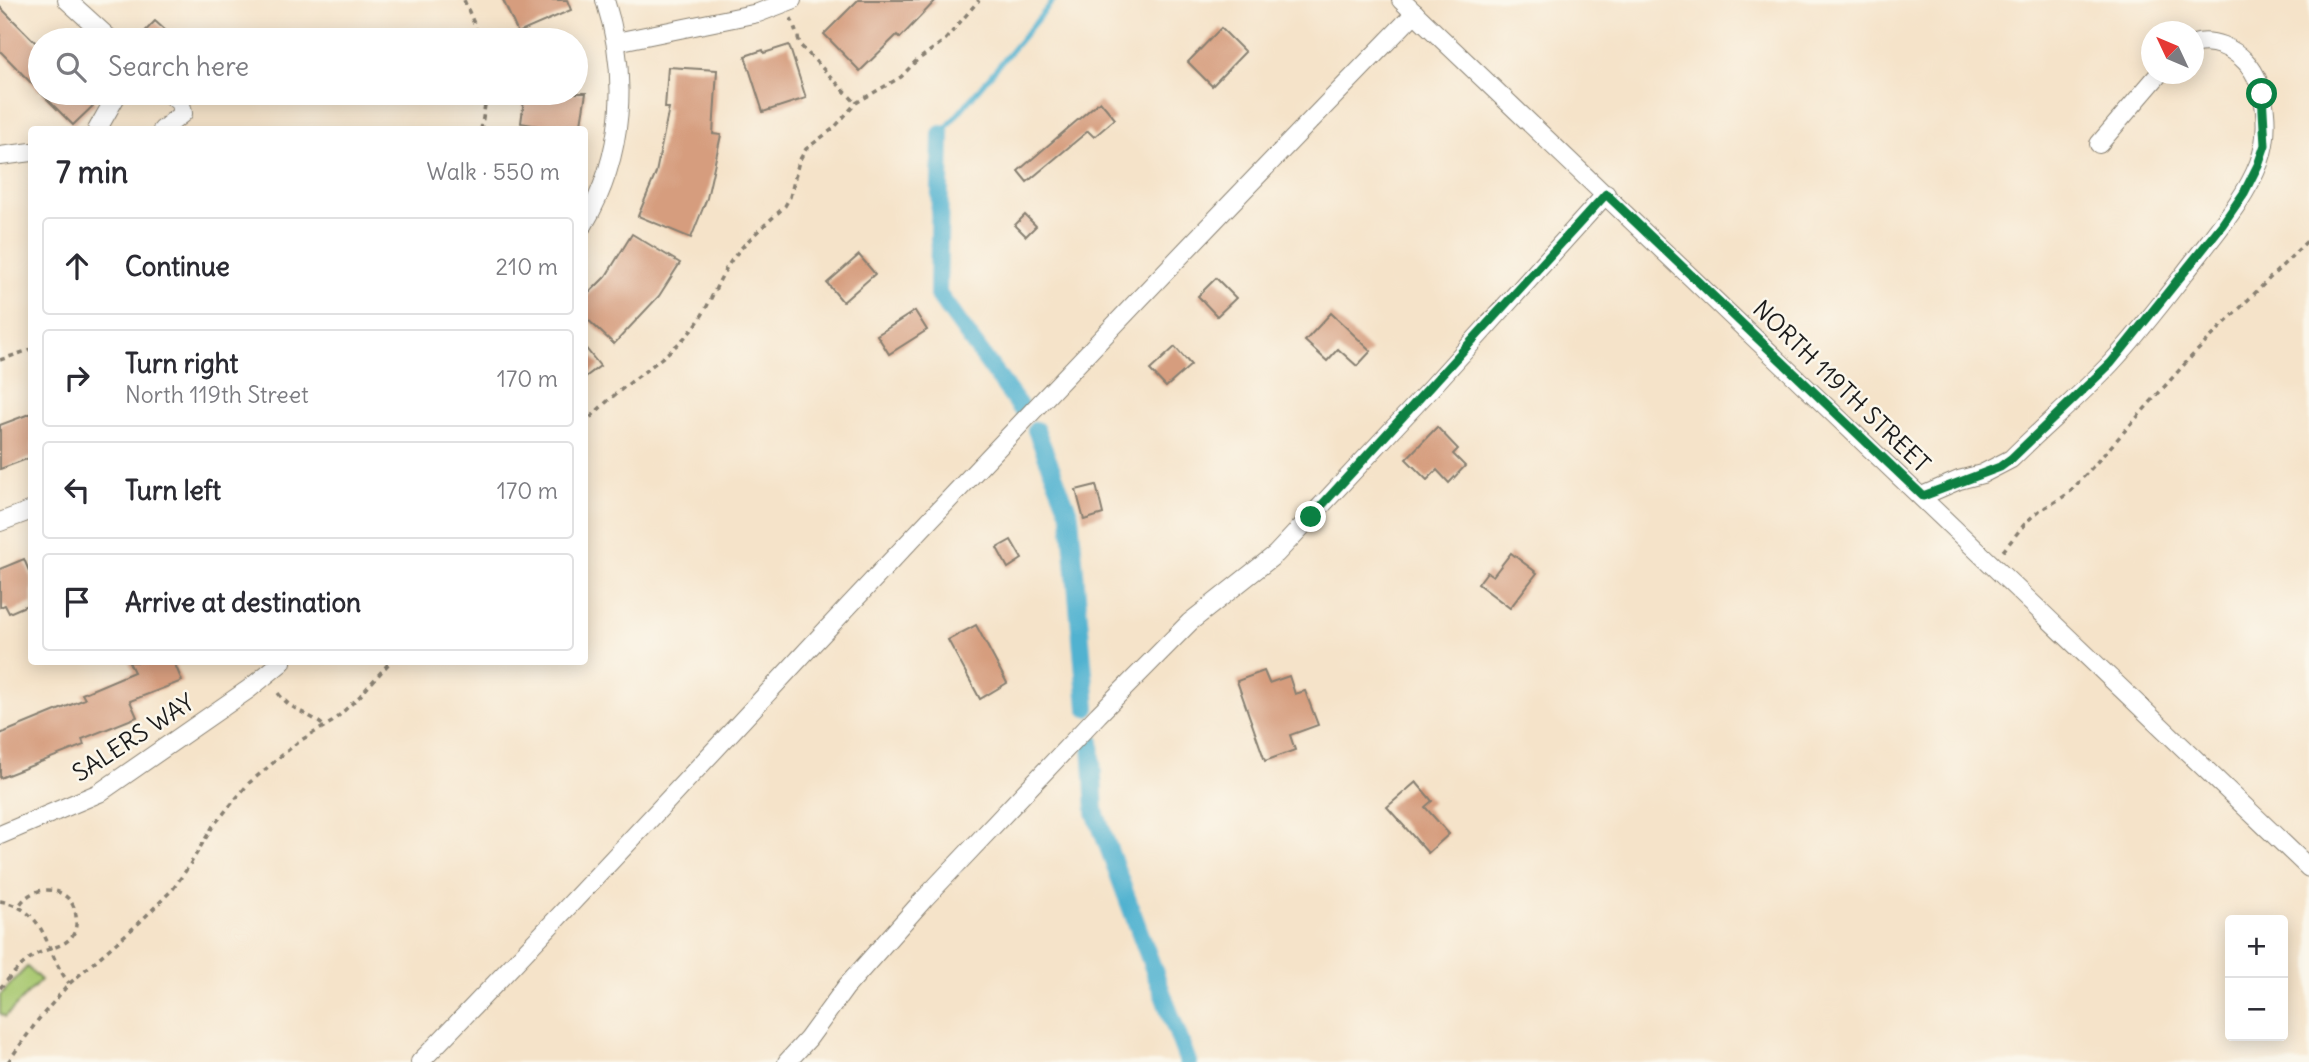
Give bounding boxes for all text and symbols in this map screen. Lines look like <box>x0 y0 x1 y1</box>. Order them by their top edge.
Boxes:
north arrow <box>2141 21 2204 84</box>
search box <box>28 28 588 105</box>
icon: search <box>52 48 90 86</box>
text: Search here <box>108 50 249 83</box>
route start <box>2246 78 2277 109</box>
text: 7 min <box>56 153 128 191</box>
text: Walk · 550 m <box>427 157 560 186</box>
icon: ahead <box>58 247 96 285</box>
text: Continue <box>125 250 230 283</box>
text: 210 m <box>495 252 558 281</box>
street label: NORTH 119TH STREET <box>1747 294 1937 478</box>
text: Turn right <box>125 347 238 380</box>
icon: right <box>58 359 96 397</box>
text: 170 m <box>497 364 558 393</box>
text: North 119th Street <box>125 380 309 409</box>
icon: left <box>58 471 96 509</box>
text: Turn left <box>125 474 221 507</box>
text: 170 m <box>497 476 558 505</box>
route end <box>1295 501 1326 532</box>
icon: arrive <box>58 583 96 621</box>
text: Arrive at destination <box>125 586 361 619</box>
street label: SALERS WAY <box>66 687 200 787</box>
map controls <box>2225 915 2288 1041</box>
button: + <box>2225 915 2288 978</box>
button: − <box>2225 978 2288 1041</box>

